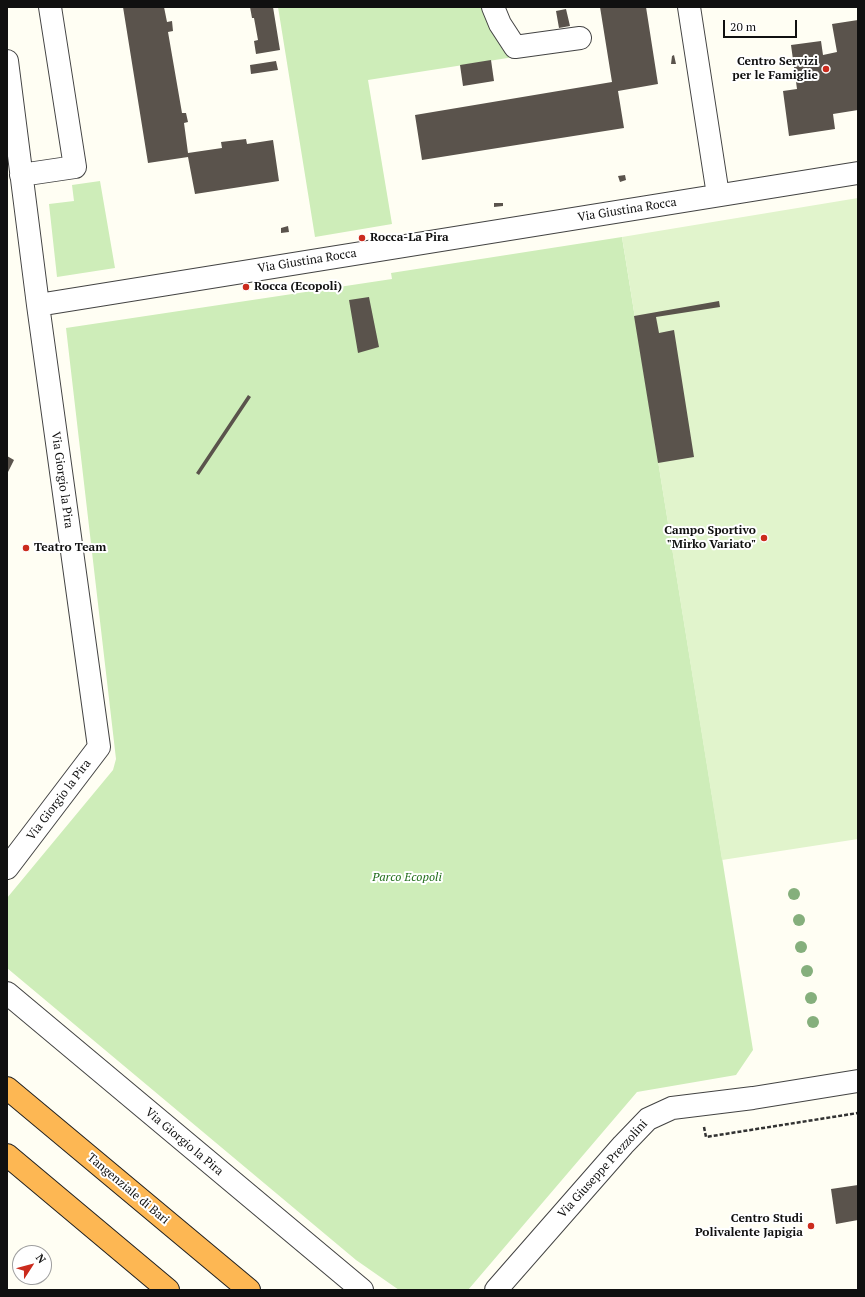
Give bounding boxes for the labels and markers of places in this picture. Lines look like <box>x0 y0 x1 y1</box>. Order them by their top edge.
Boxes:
place label: Centro Servizi per le Famiglie <box>732 55 818 83</box>
marker: Centro Servizi per le Famiglie <box>821 64 831 74</box>
place label: Rocca-La Pira <box>370 231 449 245</box>
marker: Rocca-La Pira <box>357 233 367 243</box>
place label: Rocca (Ecopoli) <box>254 280 342 294</box>
marker: Rocca (Ecopoli) <box>241 282 251 292</box>
place label: Campo Sportivo "Mirko Variato" <box>664 524 756 552</box>
marker: Campo Sportivo "Mirko Variato" <box>759 533 769 543</box>
place label: Teatro Team <box>34 541 106 555</box>
marker: Teatro Team <box>21 543 31 553</box>
place label: Centro Studi Polivalente Japigia <box>695 1212 803 1240</box>
marker: Centro Studi Polivalente Japigia <box>806 1221 816 1231</box>

